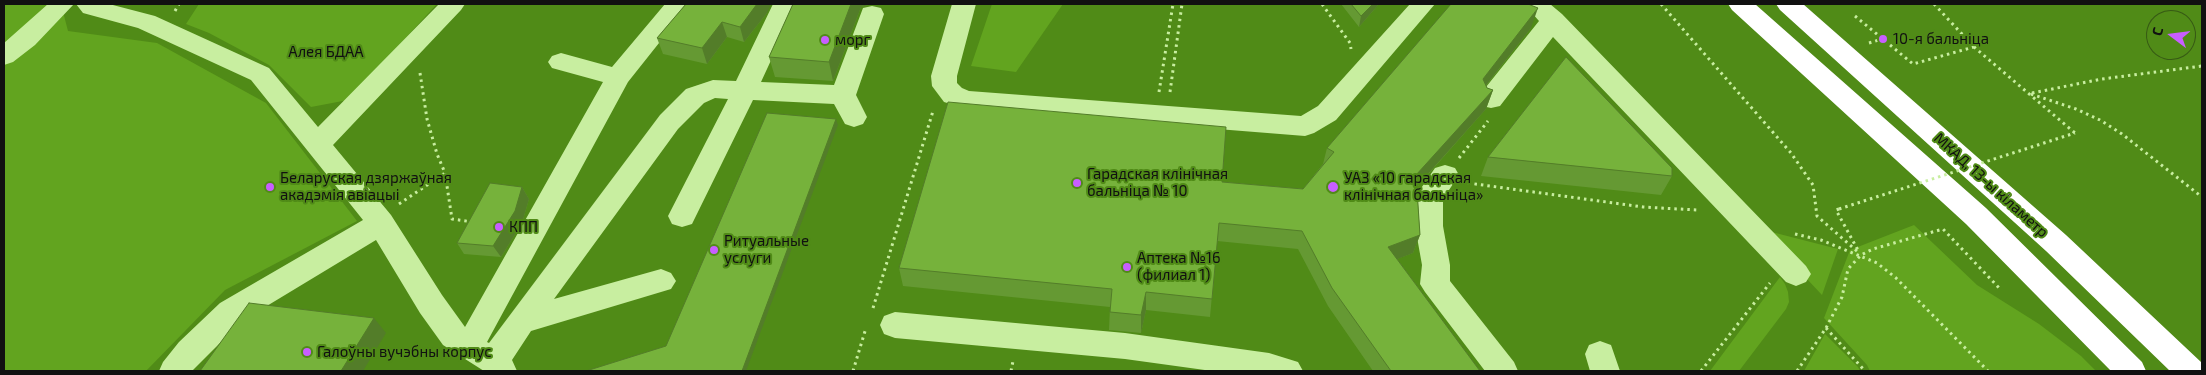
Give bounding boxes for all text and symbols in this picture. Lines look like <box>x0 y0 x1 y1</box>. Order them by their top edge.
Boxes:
north arrow <box>2146 10 2196 60</box>
text: С <box>2148 25 2166 37</box>
place label: 10-я бальніца <box>1893 30 1989 48</box>
place label: морг <box>835 31 870 49</box>
marker: 10-я бальніца <box>1877 33 1889 45</box>
marker: морг <box>819 34 831 46</box>
park label: Алея БДАА <box>288 43 364 61</box>
street label: МКАД, 13-ы кіламетр <box>1930 129 2052 241</box>
place label: Гарадская клінічная бальніца № 10 <box>1087 165 1228 200</box>
place label: Беларуская дзяржаўная акадэмія авіацыі <box>280 169 452 204</box>
place label: УАЗ «10 гарадская клінічная бальніца» <box>1344 169 1483 204</box>
marker: Гарадская клінічная бальніца № 10 <box>1071 177 1083 189</box>
marker: УАЗ «10 гарадская клінічная бальніца» <box>1326 180 1340 194</box>
marker: Беларуская дзяржаўная акадэмія авіацыі <box>264 181 276 193</box>
place label: КПП <box>509 218 538 236</box>
marker: КПП <box>493 221 505 233</box>
place label: Ритуальные услуги <box>724 232 809 267</box>
marker: Ритуальные услуги <box>708 244 720 256</box>
place label: Аптека №16 (филиал 1) <box>1137 249 1221 284</box>
marker: Аптека №16 (филиал 1) <box>1121 261 1133 273</box>
place label: Галоўны вучэбны корпус <box>317 343 492 361</box>
marker: Галоўны вучэбны корпус <box>301 346 313 358</box>

